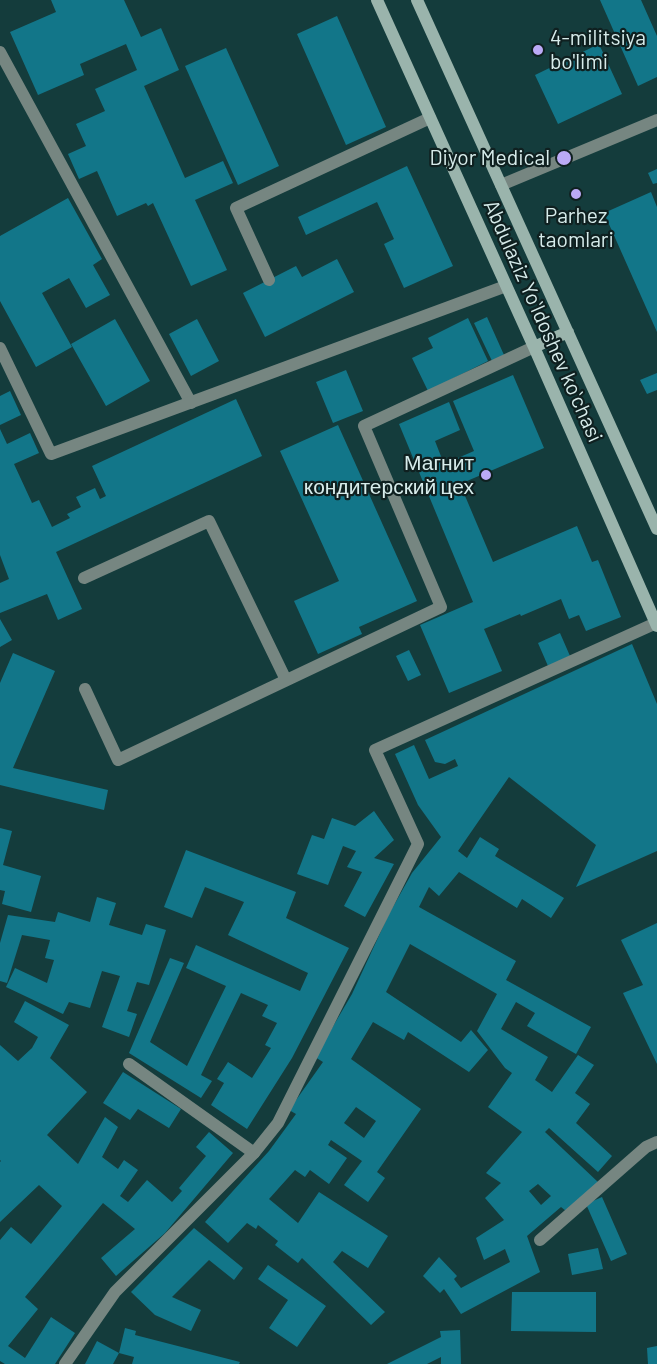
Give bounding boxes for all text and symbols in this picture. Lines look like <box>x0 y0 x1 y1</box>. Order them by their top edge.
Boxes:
place label: 4-militsiya bo'limi <box>550 25 646 75</box>
marker: 4-militsiya bo'limi <box>531 43 545 57</box>
place label: Diyor Medical <box>430 145 550 171</box>
marker: Diyor Medical <box>555 149 573 167</box>
marker: Parhez taomlari <box>569 187 583 201</box>
street label: Abdulaziz Yoʻldoshev koʻchasi <box>478 196 608 446</box>
place label: Parhez taomlari <box>538 203 614 253</box>
place label: Магнит кондитерский цех <box>304 450 474 500</box>
marker: Магнит кондитерский цех <box>479 468 493 482</box>

